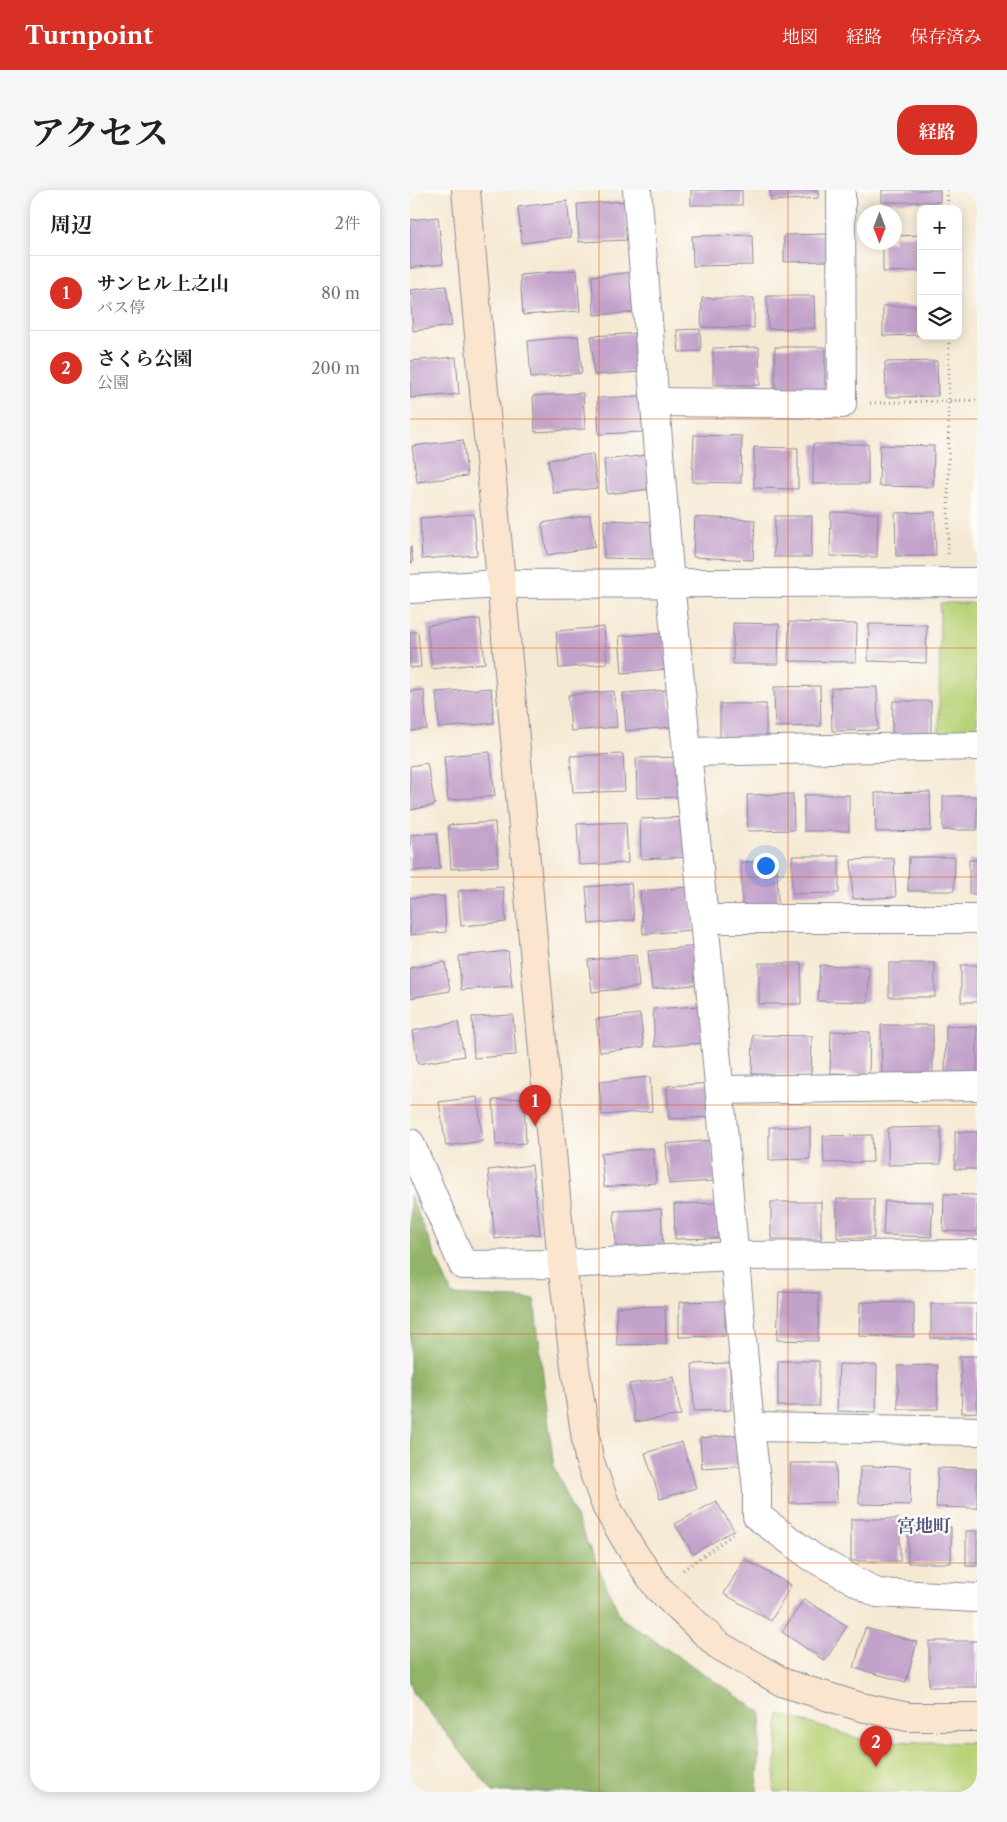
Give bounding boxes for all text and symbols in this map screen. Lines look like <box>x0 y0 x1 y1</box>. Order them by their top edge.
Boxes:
text: Turnpoint <box>25 21 153 50</box>
text: 地図 <box>782 26 818 48</box>
text: 経路 <box>846 26 882 48</box>
text: 保存済み <box>910 26 982 48</box>
button: 経路 <box>897 105 977 155</box>
text: アクセス <box>30 111 169 154</box>
north arrow <box>857 205 902 250</box>
map controls <box>917 205 962 340</box>
button: + <box>917 205 962 250</box>
text: 周辺 <box>50 212 92 237</box>
text: 2件 <box>335 213 360 233</box>
button: − <box>917 250 962 295</box>
text: サンヒル上之山 <box>97 272 229 295</box>
text: 1 <box>62 283 70 303</box>
text: 80 m <box>321 283 360 303</box>
button: layers <box>917 295 962 340</box>
text: バス停 <box>97 297 145 317</box>
text: さくら公園 <box>97 347 192 370</box>
text: 2 <box>61 358 71 378</box>
text: 200 m <box>311 358 360 378</box>
text: 公園 <box>97 372 129 392</box>
your location <box>753 853 779 879</box>
pin: 1 <box>519 1085 551 1126</box>
district label: 宮地町 <box>897 1515 951 1537</box>
pin: 2 <box>860 1726 892 1767</box>

